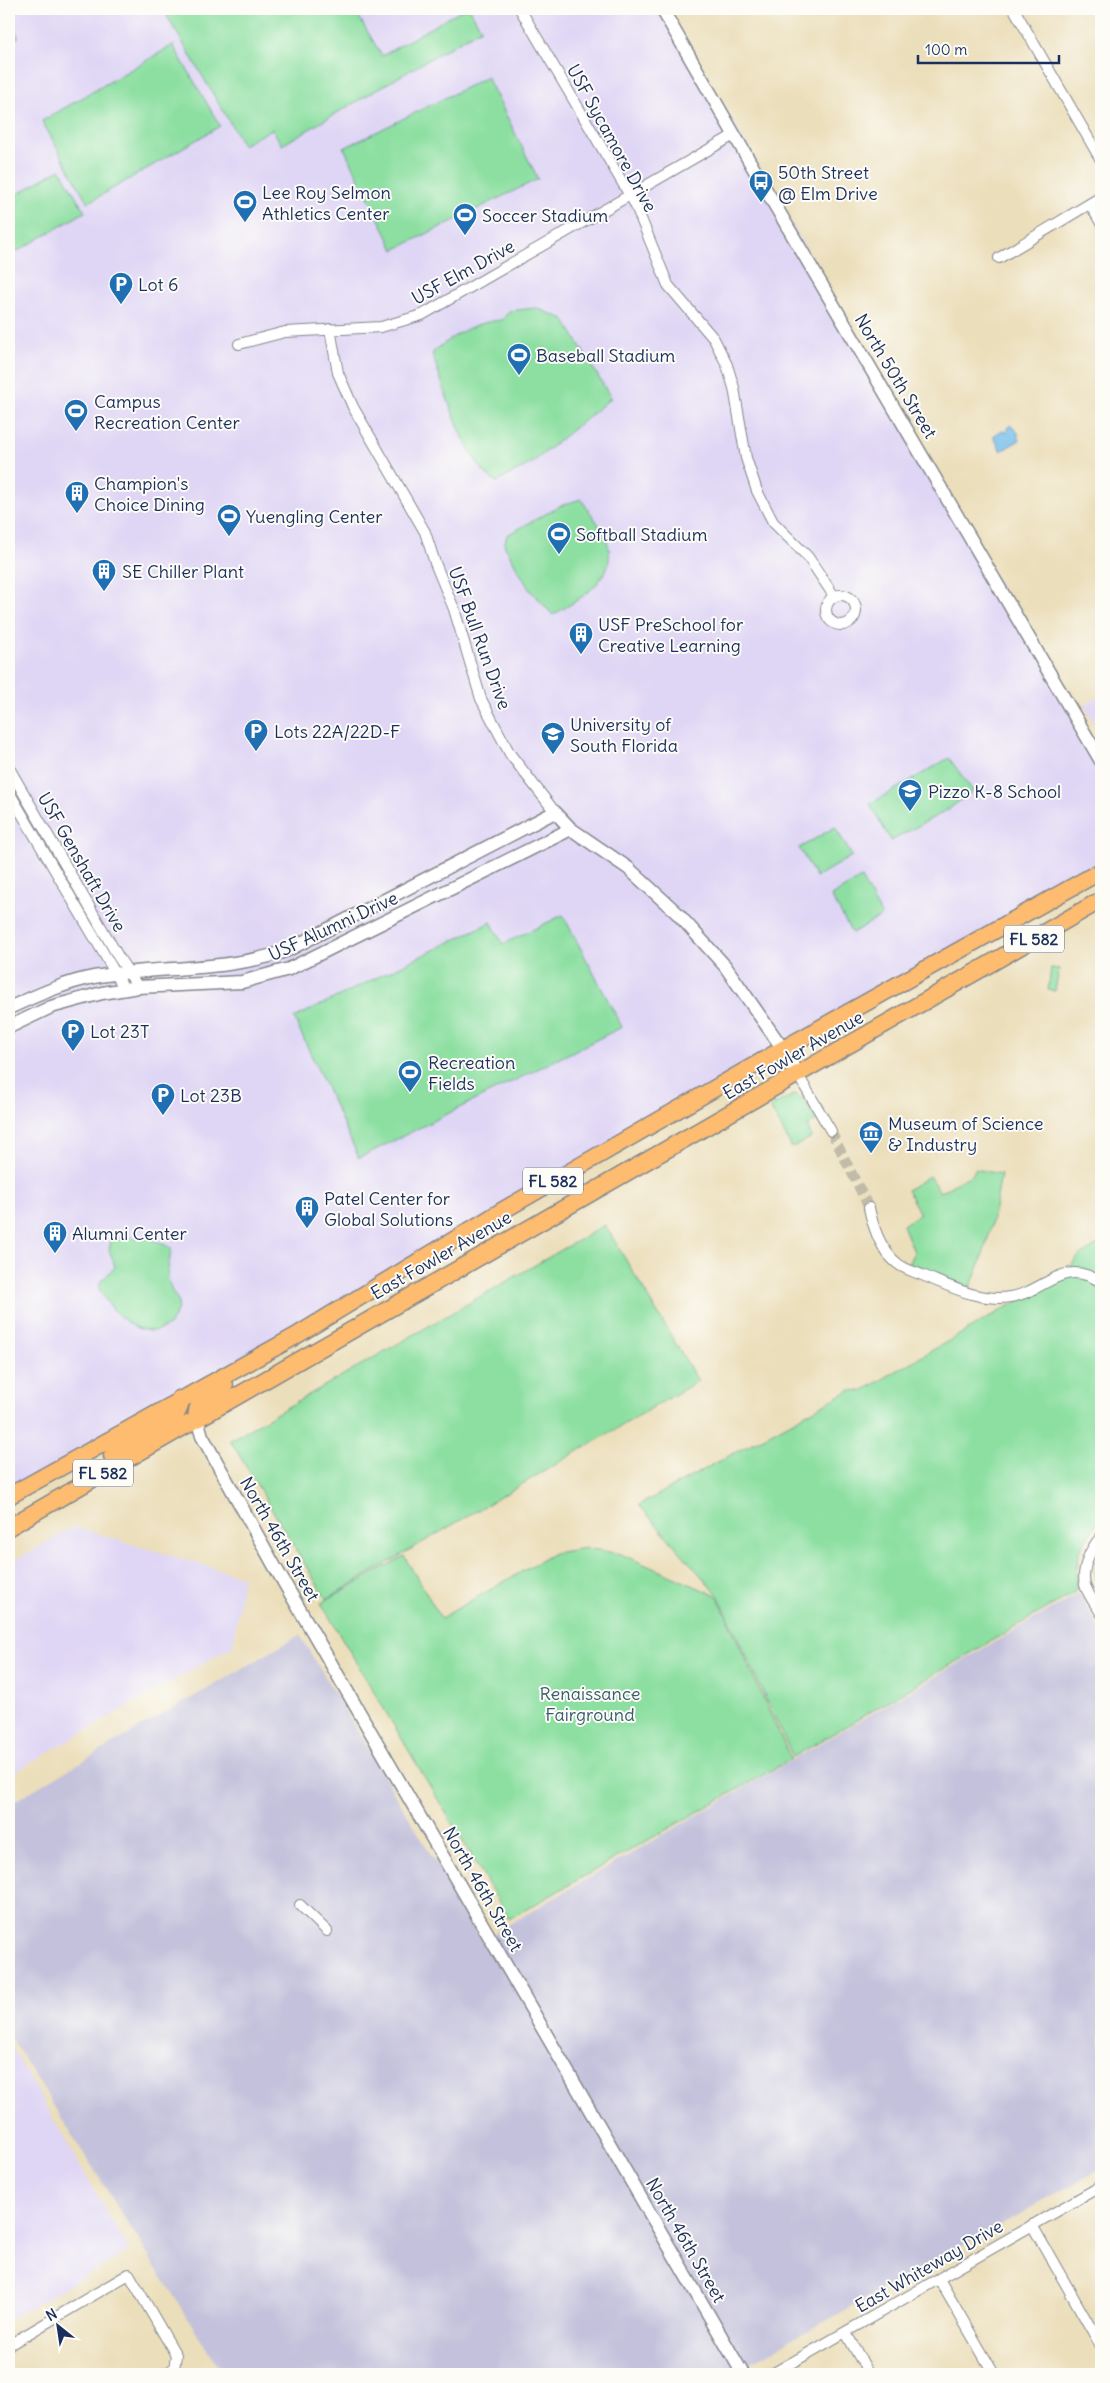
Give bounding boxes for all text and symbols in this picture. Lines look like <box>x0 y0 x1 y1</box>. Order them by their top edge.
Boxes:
scale bar <box>918 32 1059 64</box>
text: 100 m <box>925 40 967 59</box>
street label: USF Sycamore Drive <box>562 60 662 216</box>
place label: 50th Street @ Elm Drive <box>778 161 878 205</box>
bus stop icon: 50th Street @ Elm Drive <box>748 169 774 203</box>
place label: Lee Roy Selmon Athletics Center <box>262 181 391 225</box>
sports icon: Lee Roy Selmon Athletics Center <box>232 189 258 223</box>
sports icon: Soccer Stadium <box>452 202 478 236</box>
place label: Soccer Stadium <box>482 204 608 227</box>
street label: USF Elm Drive <box>408 234 518 310</box>
parking icon: Lot 6 <box>108 271 134 305</box>
place label: Lot 6 <box>138 273 178 296</box>
street label: North 50th Street <box>850 309 942 443</box>
sports icon: Baseball Stadium <box>506 342 532 376</box>
place label: Baseball Stadium <box>536 344 676 367</box>
place label: Campus Recreation Center <box>94 390 241 434</box>
sports icon: Campus Recreation Center <box>63 398 89 432</box>
place label: Champion's Choice Dining <box>94 472 205 516</box>
building icon: Champion's Choice Dining <box>64 480 90 514</box>
sports icon: Yuengling Center <box>216 503 242 537</box>
place label: Yuengling Center <box>246 505 383 528</box>
sports icon: Softball Stadium <box>546 521 572 555</box>
place label: Softball Stadium <box>576 523 708 546</box>
building icon: SE Chiller Plant <box>91 558 117 592</box>
place label: SE Chiller Plant <box>122 560 244 583</box>
street label: USF Bull Run Drive <box>443 563 517 713</box>
place label: USF PreSchool for Creative Learning <box>598 613 744 657</box>
building icon: USF PreSchool for Creative Learning <box>568 621 594 655</box>
place label: University of South Florida <box>570 713 678 757</box>
parking icon: Lots 22A/22D-F <box>243 718 269 752</box>
place label: Lots 22A/22D-F <box>274 720 400 743</box>
school or university icon: University of South Florida <box>540 721 566 755</box>
school or university icon: Pizzo K-8 School <box>897 778 923 812</box>
place label: Pizzo K-8 School <box>928 780 1061 803</box>
street label: USF Genshaft Drive <box>33 788 131 936</box>
street label: USF Alumni Drive <box>265 886 401 966</box>
road number: FL 582 <box>1004 926 1064 952</box>
street label: East Fowler Avenue <box>719 1005 867 1105</box>
parking icon: Lot 23T <box>60 1018 86 1052</box>
place label: Lot 23T <box>90 1020 149 1043</box>
place label: Recreation Fields <box>428 1051 515 1095</box>
sports icon: Recreation Fields <box>397 1059 423 1093</box>
parking icon: Lot 23B <box>150 1082 176 1116</box>
place label: Lot 23B <box>180 1084 242 1107</box>
place label: Museum of Science & Industry <box>888 1112 1044 1156</box>
museum icon: Museum of Science & Industry <box>858 1120 884 1154</box>
road number: FL 582 <box>523 1168 583 1194</box>
place label: Patel Center for Global Solutions <box>324 1187 453 1231</box>
building icon: Patel Center for Global Solutions <box>294 1195 320 1229</box>
street label: East Fowler Avenue <box>367 1205 515 1305</box>
building icon: Alumni Center <box>42 1220 68 1254</box>
place label: Alumni Center <box>72 1222 188 1245</box>
road number: FL 582 <box>73 1460 133 1486</box>
street label: North 46th Street <box>235 1473 325 1605</box>
park label: Renaissance Fairground <box>539 1682 641 1726</box>
street label: North 46th Street <box>438 1823 528 1955</box>
street label: North 46th Street <box>641 2174 731 2306</box>
street label: East Whiteway Drive <box>851 2214 1007 2318</box>
north arrow <box>32 2300 82 2350</box>
text: N <box>43 2305 60 2325</box>

